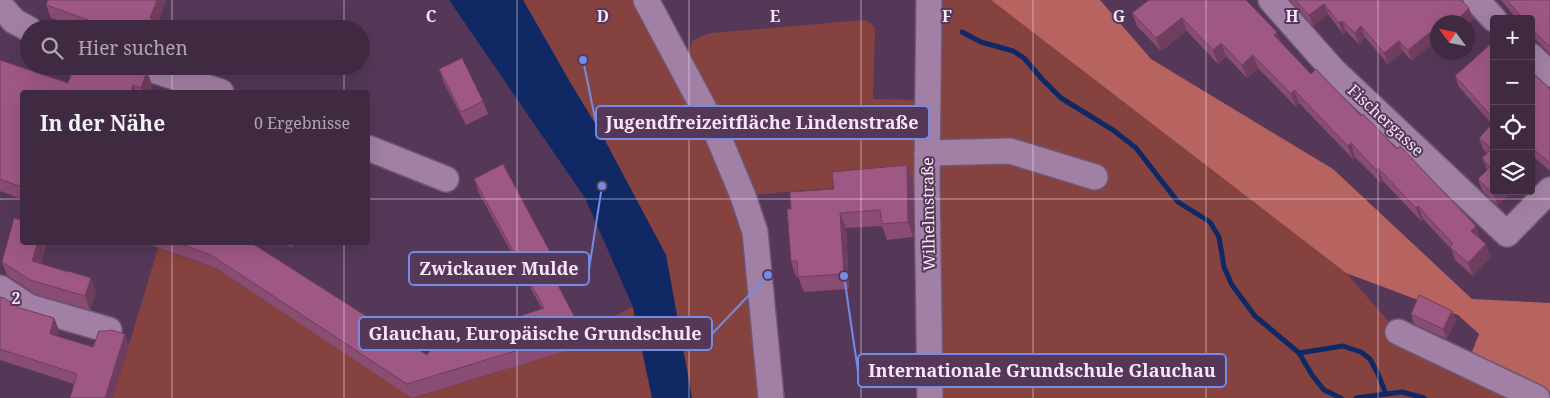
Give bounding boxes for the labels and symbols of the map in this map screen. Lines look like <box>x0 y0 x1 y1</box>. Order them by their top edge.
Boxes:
text: C <box>426 5 437 27</box>
text: D <box>597 5 609 27</box>
text: E <box>770 5 780 27</box>
text: F <box>942 5 952 27</box>
text: G <box>1113 5 1125 27</box>
text: H <box>1285 5 1299 27</box>
north arrow <box>1430 15 1475 60</box>
street label: Fischergasse <box>1343 79 1429 161</box>
callout: Jugendfreizeitfläche Lindenstraße <box>596 106 929 139</box>
text: Jugendfreizeitfläche Lindenstraße <box>604 110 919 134</box>
street label: Wilhelmstraße <box>916 157 940 271</box>
callout: Zwickauer Mulde <box>409 252 589 285</box>
text: Zwickauer Mulde <box>419 256 579 280</box>
text: 2 <box>11 287 21 309</box>
callout: Glauchau, Europäische Grundschule <box>359 317 712 350</box>
text: Glauchau, Europäische Grundschule <box>368 321 702 345</box>
callout: Internationale Grundschule Glauchau <box>858 354 1226 387</box>
text: Internationale Grundschule Glauchau <box>868 358 1216 382</box>

